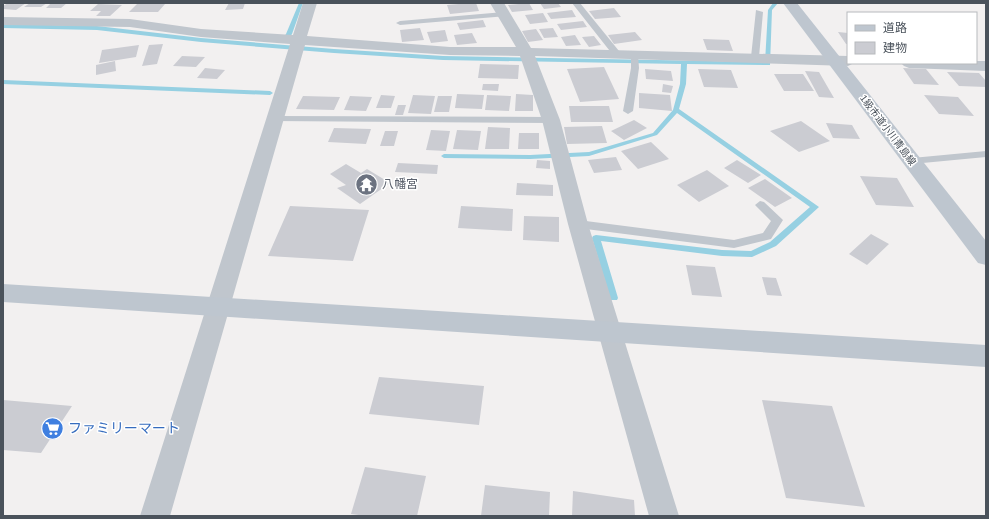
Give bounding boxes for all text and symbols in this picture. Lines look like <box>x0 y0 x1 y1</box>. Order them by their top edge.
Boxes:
legend <box>847 12 977 64</box>
text: 道路 <box>883 21 907 35</box>
text: 建物 <box>883 41 907 55</box>
street label: 1級市道小川青島線 <box>858 93 918 167</box>
temple icon: 八幡宮 <box>354 171 380 197</box>
place label: 八幡宮 <box>382 177 418 191</box>
supermarket icon: ファミリーマート <box>39 415 65 441</box>
place label: ファミリーマート <box>68 420 180 436</box>

